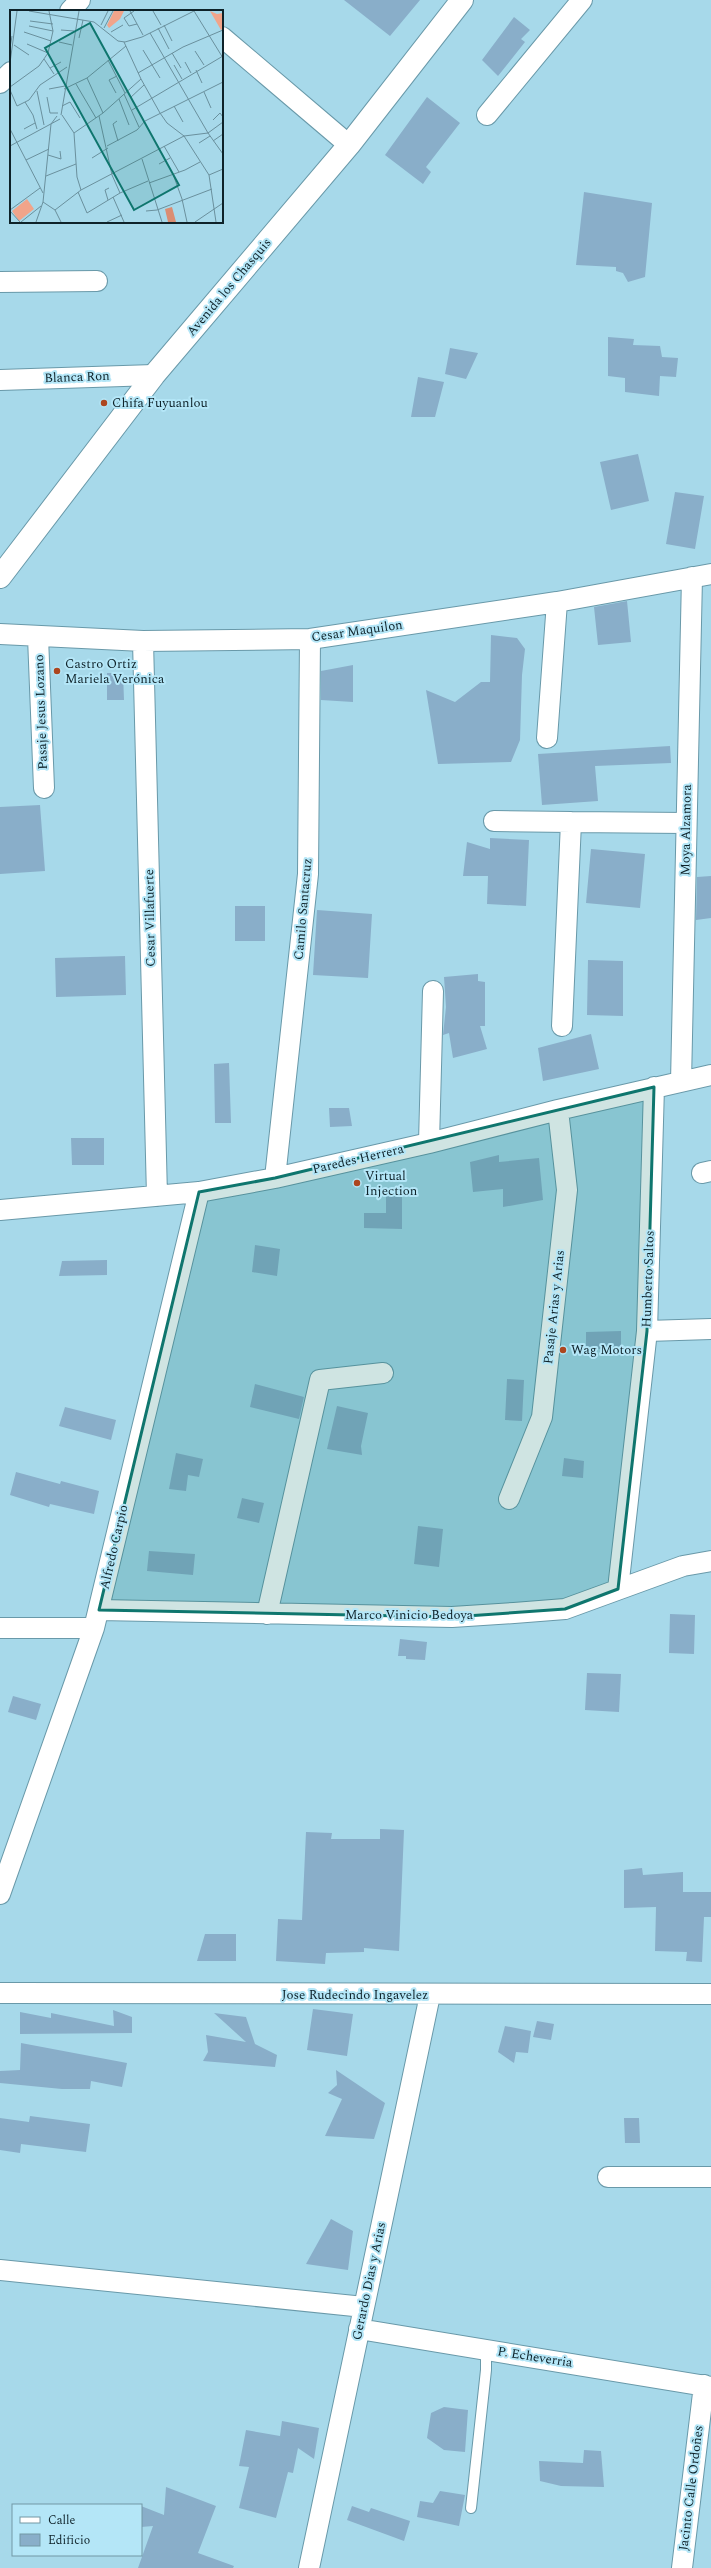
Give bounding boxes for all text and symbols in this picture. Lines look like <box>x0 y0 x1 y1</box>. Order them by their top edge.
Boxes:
inset map <box>10 10 223 223</box>
street label: Avenida los Chasquis <box>182 233 276 341</box>
street label: Blanca Ron <box>44 366 110 388</box>
place label: Chifa Fuyuanlou <box>112 393 208 413</box>
marker: Chifa Fuyuanlou <box>99 398 109 408</box>
street label: Cesar Maquilon <box>310 615 404 647</box>
street label: Pasaje Jesus Lozano <box>29 654 53 770</box>
place label: Castro Ortiz Mariela Verónica <box>65 654 165 689</box>
marker: Castro Ortiz Mariela Verónica <box>52 666 62 676</box>
street label: Moya Alzamora <box>675 784 697 876</box>
street label: Camilo Santacruz <box>289 857 317 961</box>
street label: Cesar Villafuerte <box>139 869 161 967</box>
street label: Paredes Herrera <box>310 1139 406 1179</box>
place label: Virtual Injection <box>365 1166 418 1201</box>
marker: Virtual Injection <box>352 1178 362 1188</box>
street label: Humberto Saltos <box>636 1230 660 1328</box>
street label: Pasaje Arias y Arias <box>538 1249 570 1365</box>
place label: Wag Motors <box>571 1340 642 1360</box>
marker: Wag Motors <box>558 1345 568 1355</box>
street label: Alfredo Carpio <box>95 1503 133 1591</box>
street label: Marco Vinicio Bedoya <box>345 1605 474 1625</box>
street label: Jose Rudecindo Ingavelez <box>282 1985 428 2005</box>
street label: Gerardo Dias y Arias <box>347 2220 391 2342</box>
street label: P. Echeverria <box>496 2341 575 2373</box>
street label: Jacinto Calle Ordoñes <box>673 2424 709 2552</box>
legend <box>12 2504 142 2556</box>
text: Calle <box>48 2511 76 2530</box>
text: Edificio <box>48 2531 90 2550</box>

